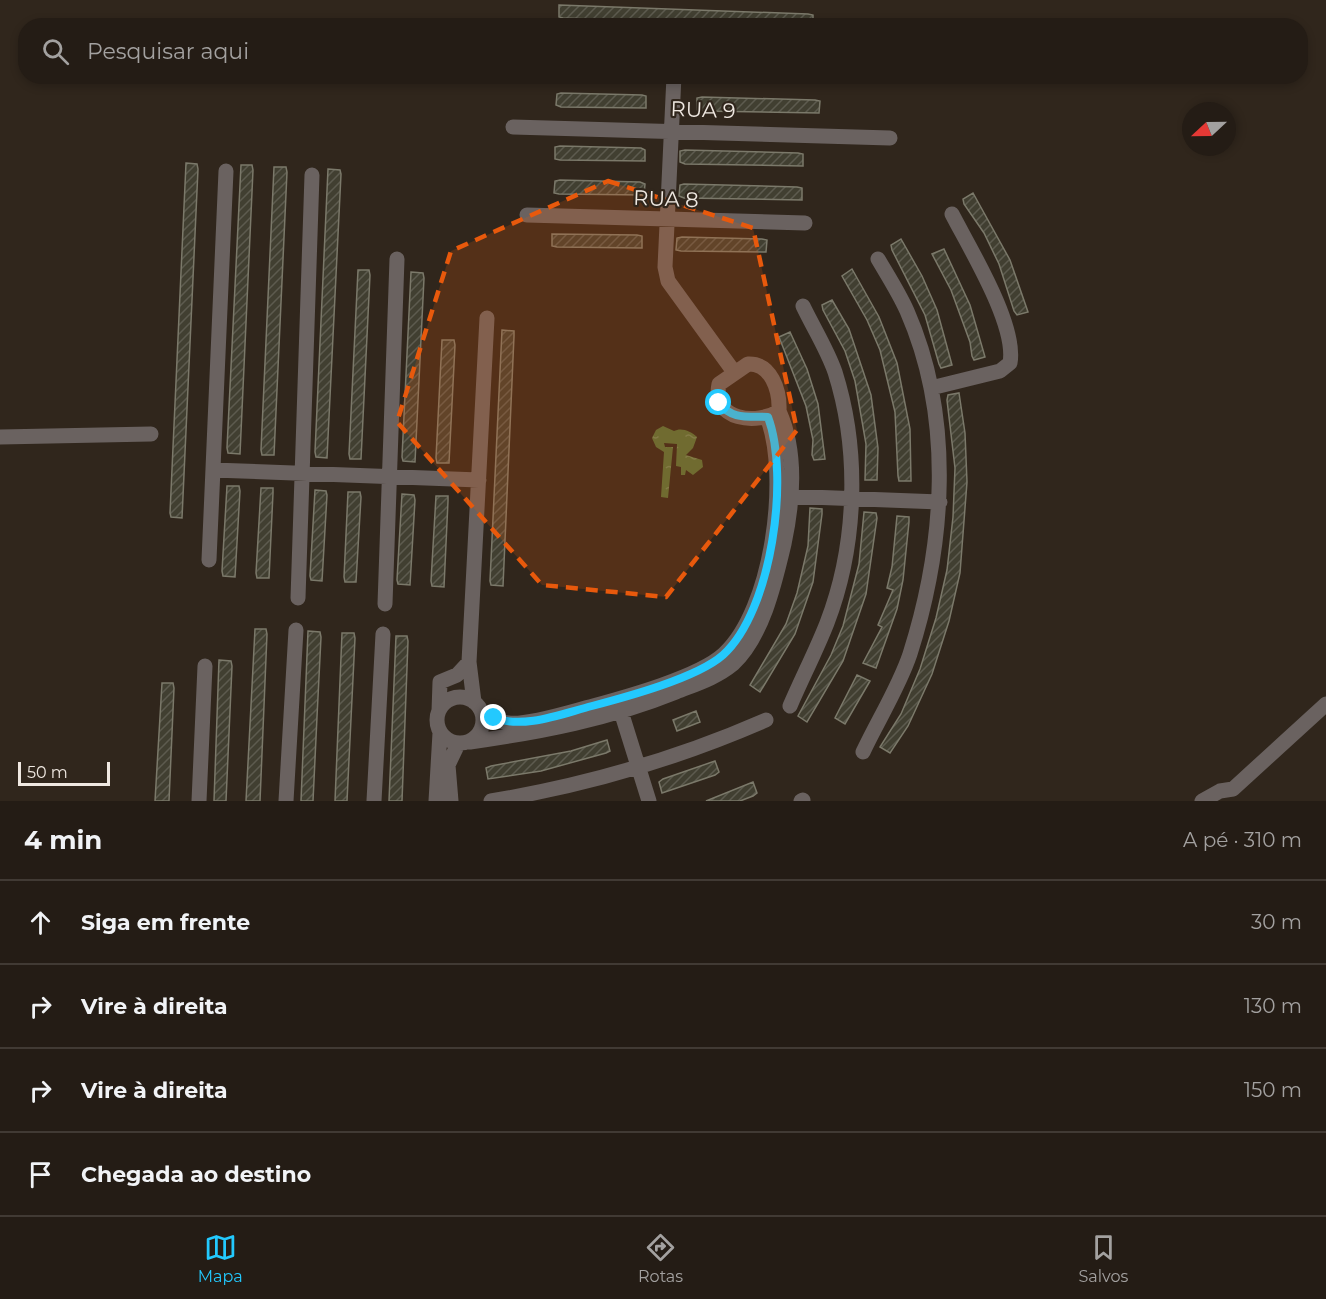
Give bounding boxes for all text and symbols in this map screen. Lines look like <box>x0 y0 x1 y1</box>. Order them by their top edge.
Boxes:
search box <box>18 18 1308 84</box>
icon: search <box>39 35 72 68</box>
text: Pesquisar aqui <box>87 38 249 65</box>
street label: RUA 9 <box>670 96 736 123</box>
north arrow <box>1182 102 1236 156</box>
street label: RUA 8 <box>633 185 699 212</box>
route start <box>705 389 731 415</box>
route end <box>480 704 506 730</box>
scale bar <box>18 759 110 786</box>
text: 50 m <box>27 763 68 782</box>
text: 4 min <box>24 824 102 856</box>
text: A pé · 310 m <box>1183 828 1302 852</box>
icon: ahead <box>24 906 57 939</box>
text: Siga em frente <box>81 909 250 936</box>
text: 30 m <box>1251 910 1302 934</box>
icon: right <box>24 990 57 1023</box>
text: Vire à direita <box>81 993 228 1020</box>
text: 130 m <box>1244 994 1302 1018</box>
icon: right <box>24 1074 57 1107</box>
text: Vire à direita <box>81 1077 228 1104</box>
text: 150 m <box>1244 1078 1302 1102</box>
icon: arrive <box>24 1158 57 1191</box>
text: Chegada ao destino <box>81 1161 311 1188</box>
tab: Mapa <box>198 1231 243 1286</box>
tab: Rotas <box>638 1231 683 1286</box>
tab: Salvos <box>1078 1231 1128 1286</box>

